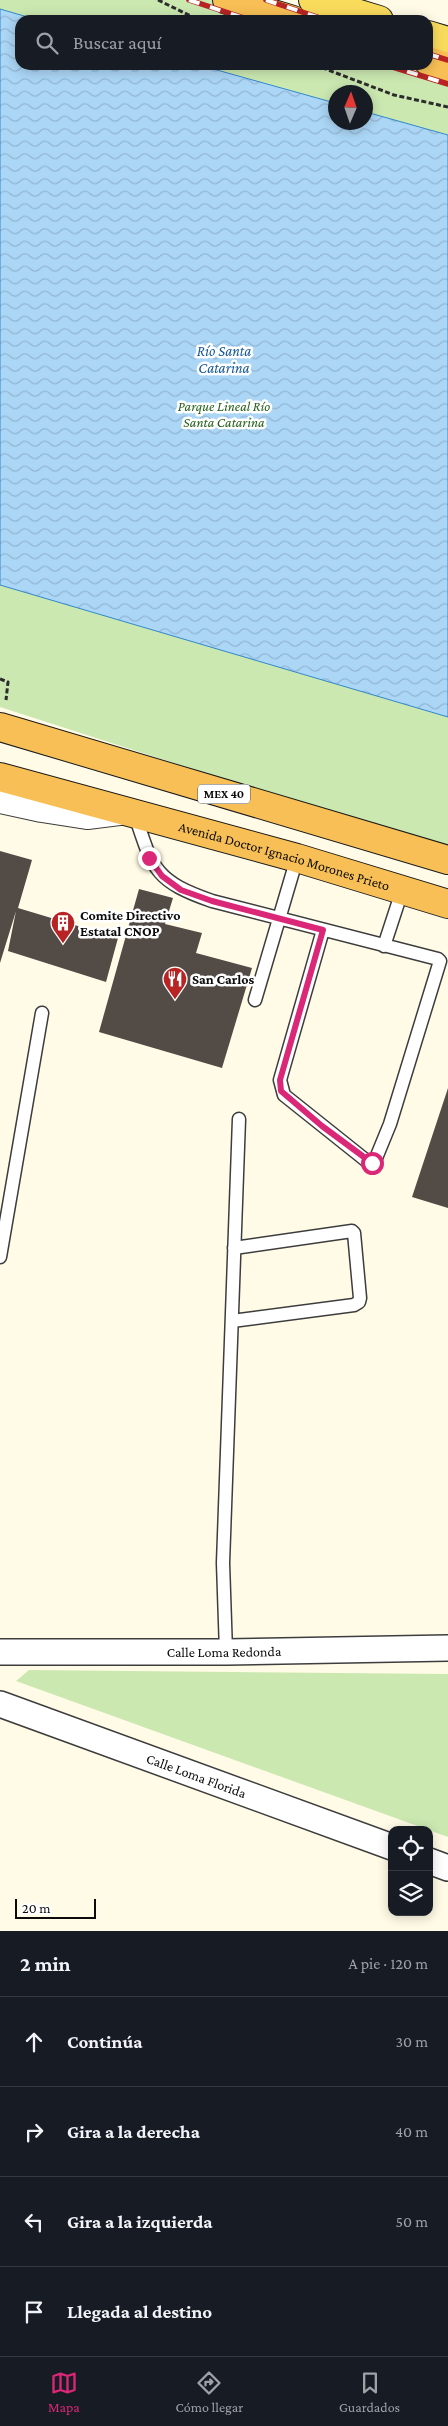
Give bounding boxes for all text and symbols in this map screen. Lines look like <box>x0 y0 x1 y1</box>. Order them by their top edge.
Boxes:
search box <box>15 15 433 70</box>
icon: search <box>33 29 61 57</box>
text: Buscar aquí <box>73 32 162 53</box>
north arrow <box>328 85 373 130</box>
water label: Río Santa Catarina <box>197 343 251 376</box>
park label: Parque Lineal Río Santa Catarina <box>178 398 270 430</box>
road number: MEX 40 <box>198 784 250 804</box>
street label: Avenida Doctor Ignacio Morones Prieto <box>177 818 392 894</box>
route end <box>138 847 161 870</box>
place label: Comite Directivo Estatal CNOP <box>80 907 180 939</box>
building icon: Comite Directivo Estatal CNOP <box>50 910 76 944</box>
restaurant icon: San Carlos <box>162 966 188 1000</box>
place label: San Carlos <box>192 971 255 987</box>
route start <box>361 1152 384 1175</box>
street label: Calle Loma Redonda <box>167 1643 282 1660</box>
street label: Calle Loma Florida <box>144 1750 249 1801</box>
map controls <box>388 1826 433 1916</box>
button: locate <box>388 1826 433 1871</box>
button: layers <box>388 1871 433 1916</box>
scale bar <box>15 1896 96 1919</box>
text: 20 m <box>22 1900 50 1916</box>
text: 2 min <box>20 1952 71 1976</box>
text: A pie · 120 m <box>349 1955 428 1972</box>
icon: ahead <box>20 2028 48 2056</box>
text: Continúa <box>67 2031 143 2052</box>
text: 30 m <box>396 2033 428 2050</box>
icon: right <box>20 2118 48 2146</box>
text: Gira a la derecha <box>67 2121 200 2142</box>
text: 40 m <box>395 2123 428 2140</box>
icon: left <box>20 2208 48 2236</box>
text: Gira a la izquierda <box>67 2211 213 2232</box>
text: 50 m <box>396 2213 428 2230</box>
icon: arrive <box>20 2298 48 2326</box>
text: Llegada al destino <box>67 2301 212 2322</box>
tab: Mapa <box>48 2369 80 2415</box>
tab: Cómo llegar <box>176 2369 243 2415</box>
tab: Guardados <box>339 2369 400 2415</box>

